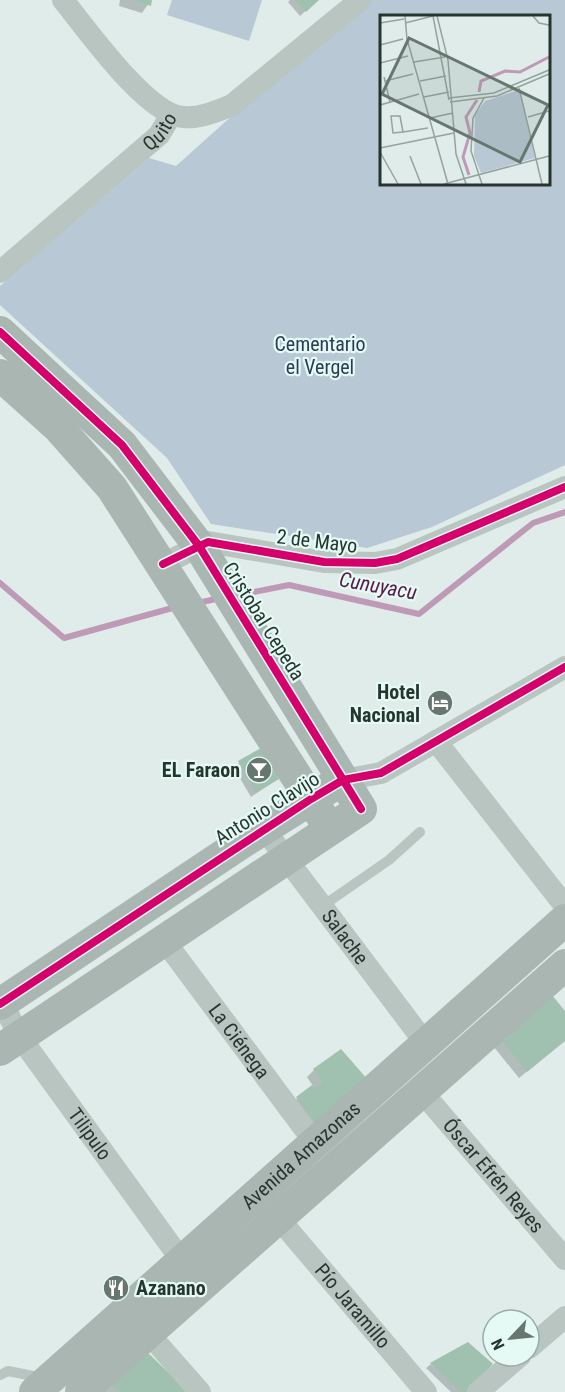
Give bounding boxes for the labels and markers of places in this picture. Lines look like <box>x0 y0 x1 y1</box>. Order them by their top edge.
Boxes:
place label: Hotel Nacional <box>350 680 420 727</box>
hotel icon: Hotel Nacional <box>425 688 455 718</box>
bar icon: EL Faraon <box>244 755 274 785</box>
place label: EL Faraon <box>162 758 240 782</box>
restaurant icon: Azanano <box>101 1273 131 1303</box>
place label: Azanano <box>136 1276 206 1300</box>

